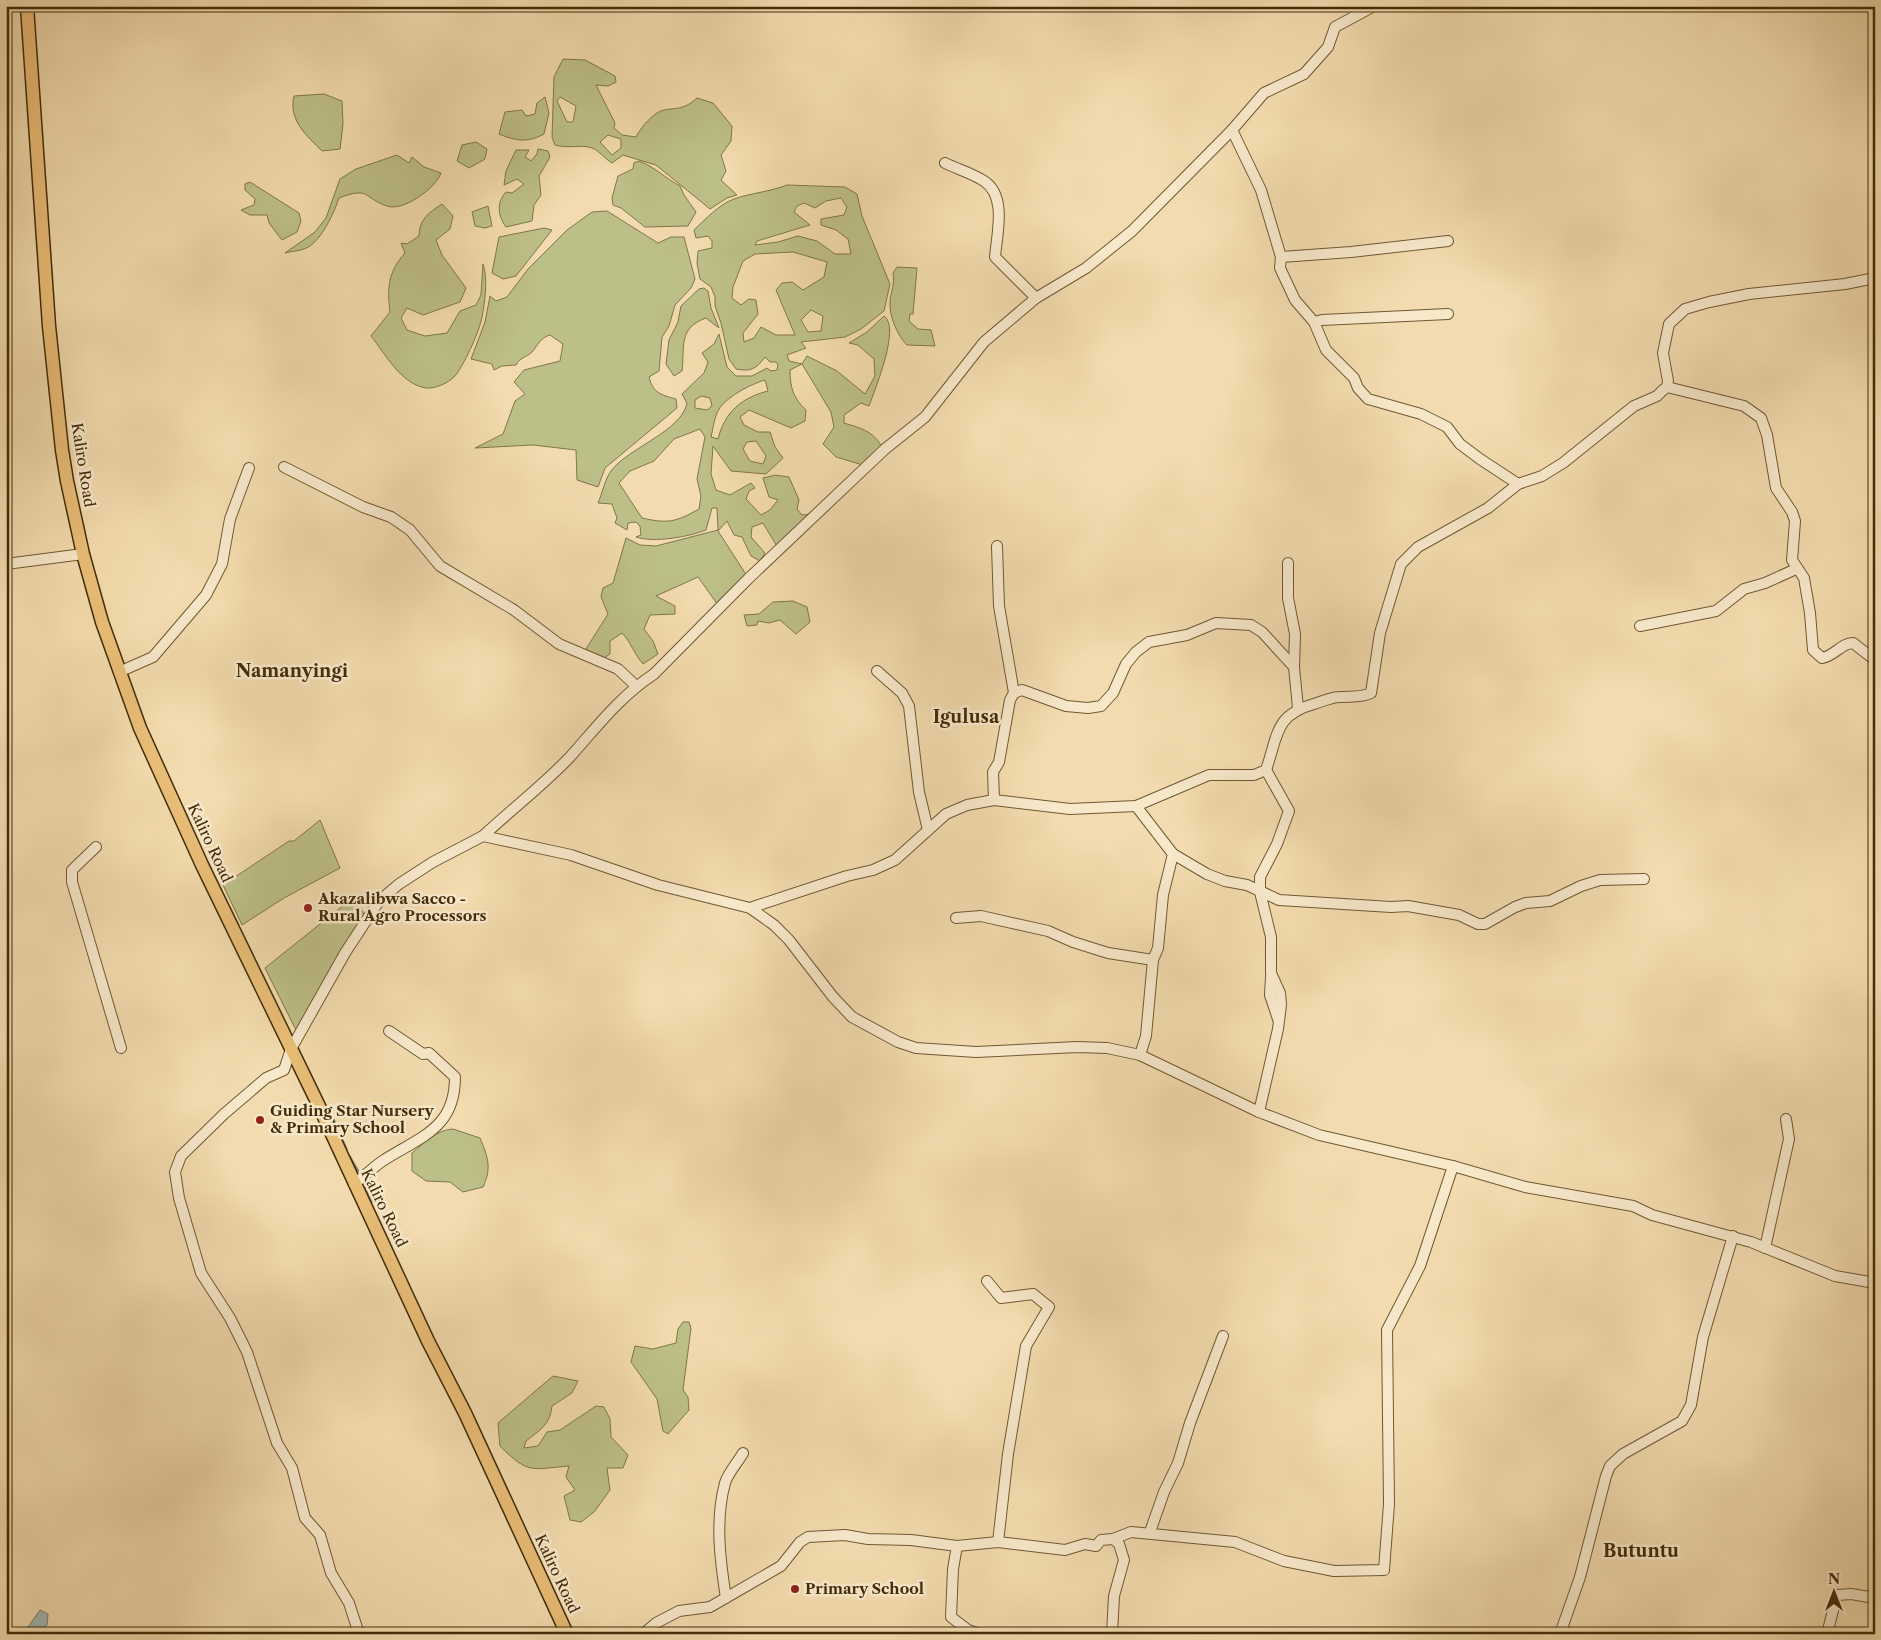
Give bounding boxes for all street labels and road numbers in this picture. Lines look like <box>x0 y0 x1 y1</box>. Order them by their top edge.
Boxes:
street label: Kaliro Road <box>67 421 100 508</box>
street label: Kaliro Road <box>184 800 237 885</box>
street label: Kaliro Road <box>357 1165 412 1250</box>
street label: Kaliro Road <box>531 1531 584 1616</box>

